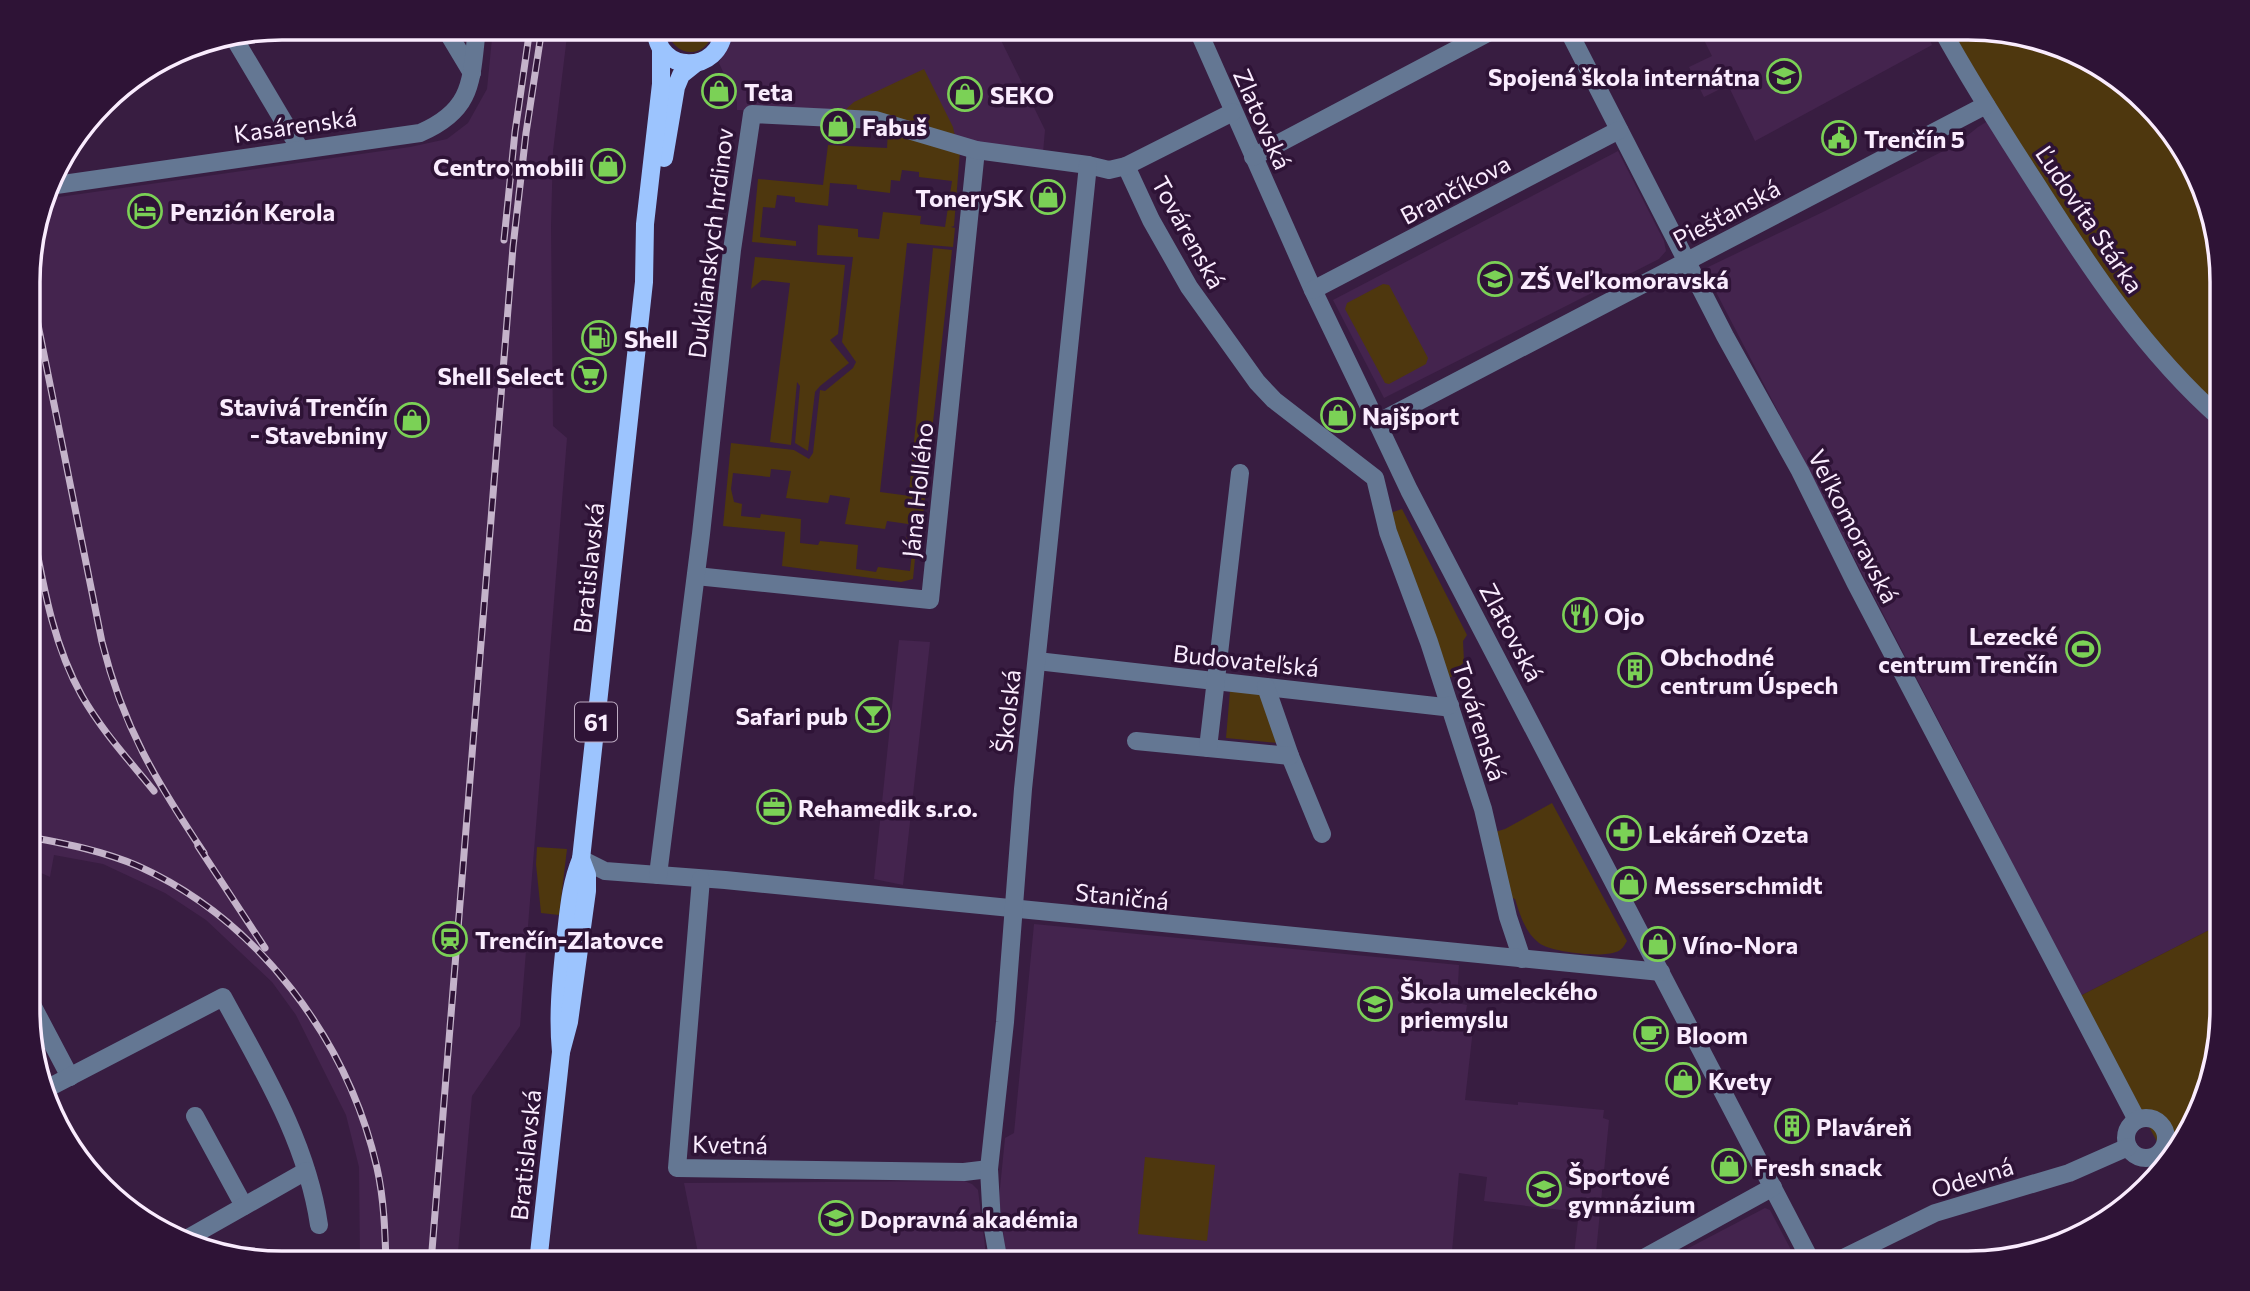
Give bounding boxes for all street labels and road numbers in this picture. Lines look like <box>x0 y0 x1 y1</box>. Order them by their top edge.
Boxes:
street label: Zlatovská <box>1228 64 1298 174</box>
street label: Kasárenská <box>232 102 358 148</box>
street label: Duklianskych hrdinov <box>681 126 739 360</box>
street label: Ľudovíta Stárka <box>2030 140 2150 298</box>
street label: Brančíkova <box>1395 148 1515 230</box>
street label: Továrenská <box>1146 171 1232 293</box>
street label: Piešťanská <box>1667 173 1785 253</box>
street label: Jána Hollého <box>895 421 939 559</box>
street label: Veľkomoravská <box>1803 444 1905 608</box>
street label: Bratislavská <box>567 501 609 635</box>
street label: Zlatovská <box>1474 578 1550 686</box>
street label: Budovateľská <box>1172 638 1320 682</box>
street label: Továrenská <box>1447 658 1513 784</box>
street label: Školská <box>988 668 1026 754</box>
road number: 61 <box>575 702 617 742</box>
street label: Staničná <box>1074 877 1170 915</box>
street label: Bratislavská <box>504 1088 546 1222</box>
street label: Kvetná <box>692 1129 768 1159</box>
street label: Odevná <box>1927 1151 2017 1203</box>

